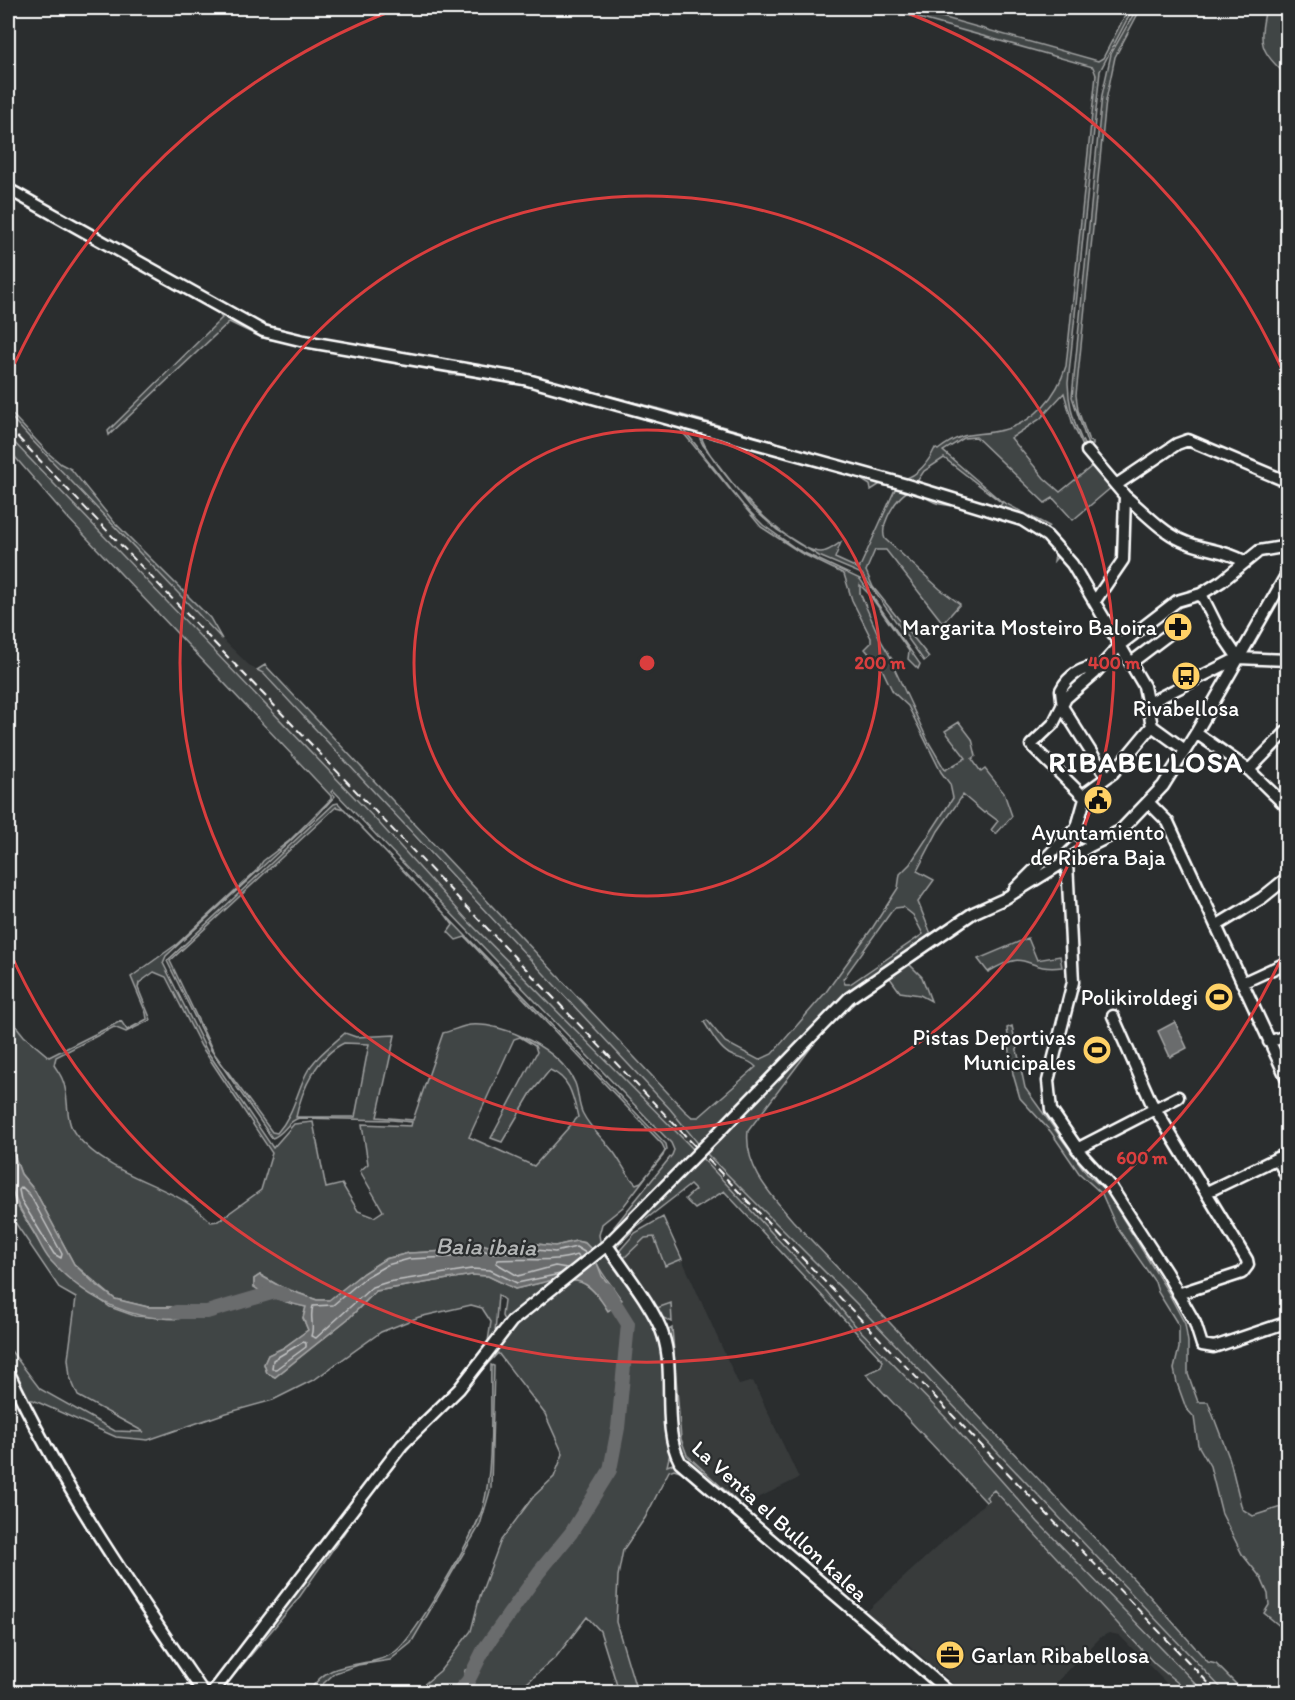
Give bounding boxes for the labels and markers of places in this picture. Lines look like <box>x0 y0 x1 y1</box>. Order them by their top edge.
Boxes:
pharmacy icon: Margarita Mosteiro Baloira <box>1162 611 1194 643</box>
place label: Margarita Mosteiro Baloira <box>902 614 1158 641</box>
centre of rings <box>637 653 657 673</box>
bus stop icon: Rivabellosa <box>1170 660 1202 692</box>
place label: Rivabellosa <box>1133 695 1239 722</box>
public building icon: Ayuntamiento de Ribera Baja <box>1082 784 1114 816</box>
place label: Ayuntamiento de Ribera Baja <box>1030 819 1166 871</box>
sports icon: Polikiroldegi <box>1203 981 1235 1013</box>
place label: Polikiroldegi <box>1081 984 1198 1011</box>
place label: Pistas Deportivas Municipales <box>912 1024 1076 1076</box>
sports icon: Pistas Deportivas Municipales <box>1081 1034 1113 1066</box>
office icon: Garlan Ribabellosa <box>934 1639 966 1671</box>
place label: Garlan Ribabellosa <box>971 1642 1150 1669</box>

